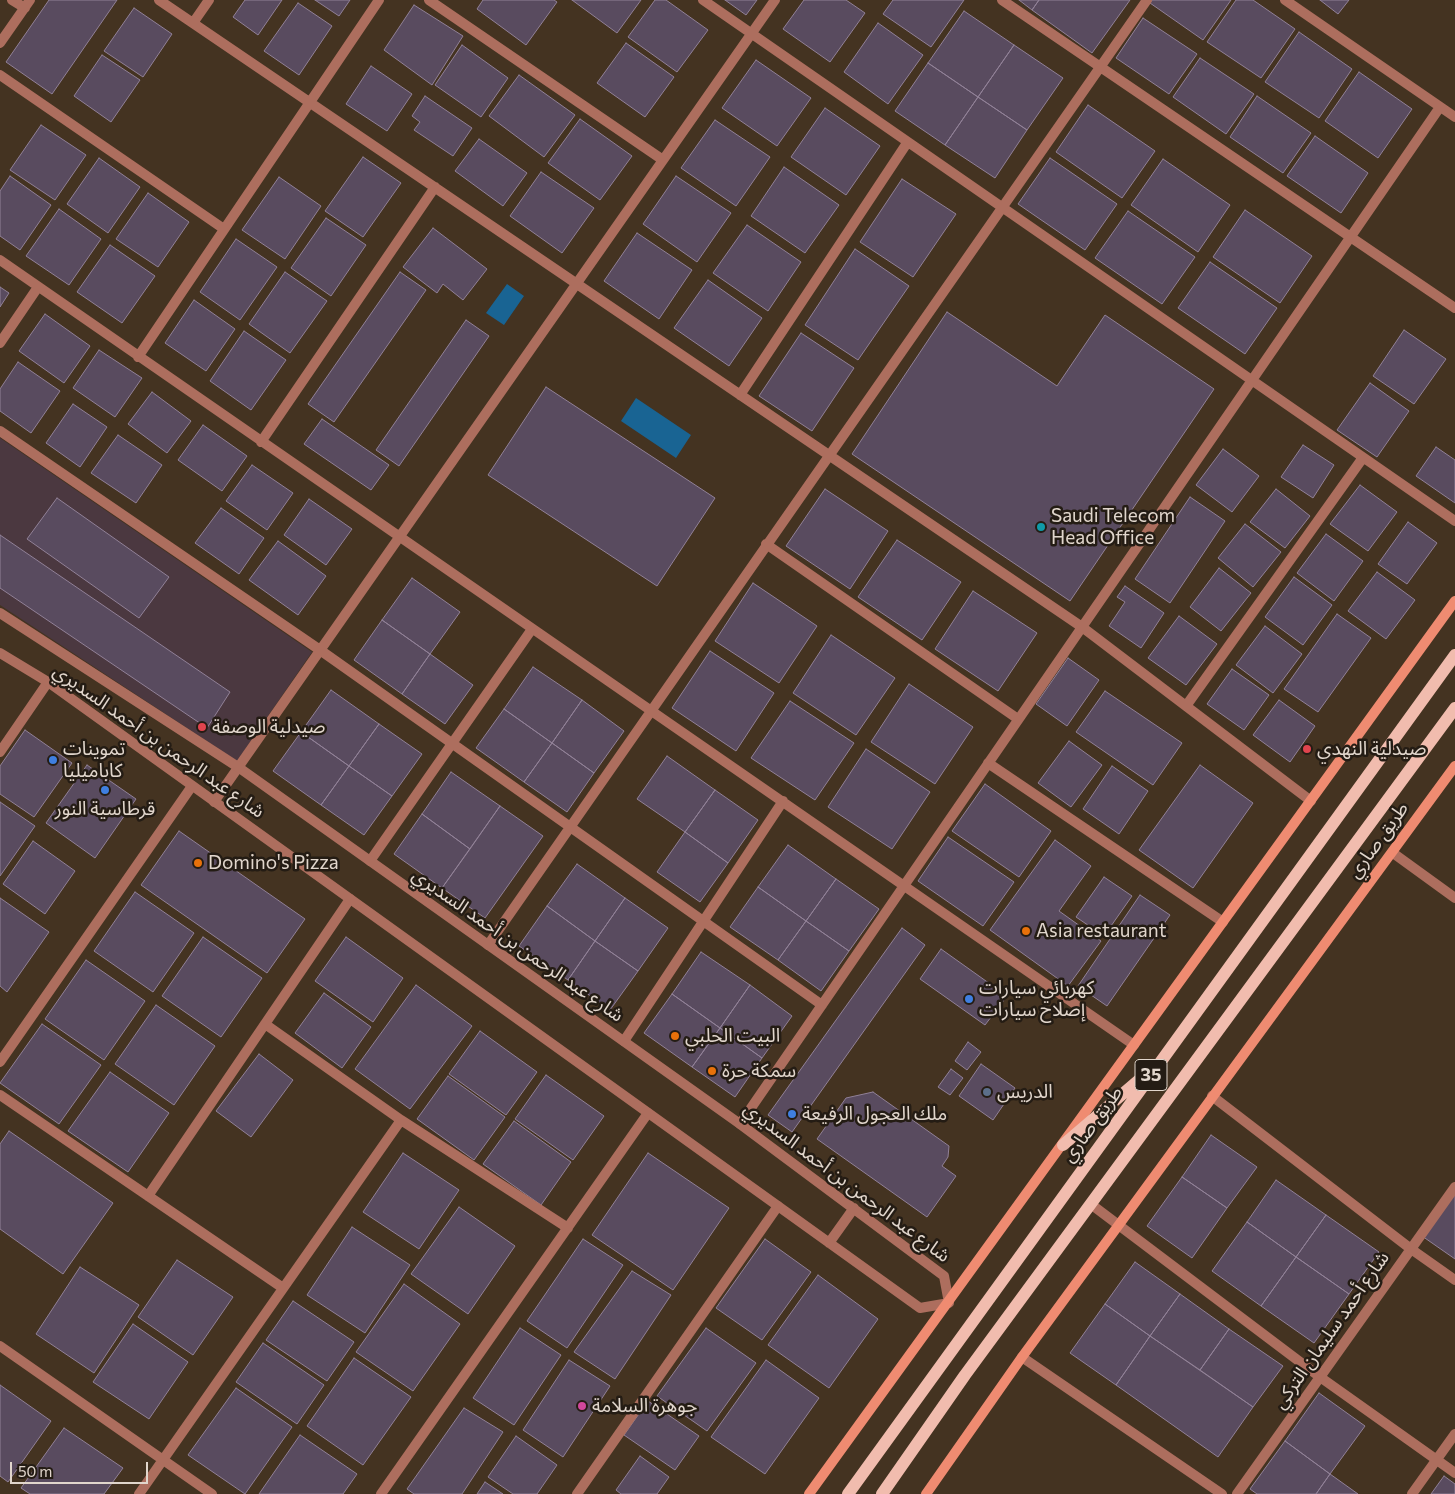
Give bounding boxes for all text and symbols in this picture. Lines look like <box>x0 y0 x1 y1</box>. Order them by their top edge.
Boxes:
place label: Saudi Telecom Head Office <box>1051 505 1175 549</box>
marker: Saudi Telecom Head Office <box>1035 521 1047 533</box>
street label: شارع عبد الرحمن بن أحمد السديري <box>49 659 269 823</box>
place label: صيدلية الوصفة <box>212 716 325 738</box>
marker: صيدلية الوصفة <box>196 721 208 733</box>
place label: تموينات كاباميليا <box>63 738 125 782</box>
place label: صيدلية النهدي <box>1317 738 1426 760</box>
marker: صيدلية النهدي <box>1301 743 1313 755</box>
marker: تموينات كاباميليا <box>47 754 59 766</box>
marker: قرطاسية النور <box>99 784 111 796</box>
street label: طريق صاري <box>1343 797 1413 883</box>
place label: قرطاسية النور <box>55 798 155 820</box>
place label: Domino's Pizza <box>208 852 339 874</box>
marker: Domino's Pizza <box>192 857 204 869</box>
street label: شارع عبد الرحمن بن أحمد السديري <box>408 863 628 1027</box>
place label: Asia restaurant <box>1036 920 1166 942</box>
marker: Asia restaurant <box>1020 925 1032 937</box>
place label: كهربائي سيارات إصلاح سيارات <box>979 977 1094 1021</box>
marker: كهربائي سيارات إصلاح سيارات <box>963 993 975 1005</box>
place label: البيت الحلبي <box>685 1025 780 1047</box>
marker: البيت الحلبي <box>669 1030 681 1042</box>
place label: سمكة حرة <box>722 1060 796 1082</box>
road number: 35 <box>1135 1060 1167 1090</box>
marker: سمكة حرة <box>706 1065 718 1077</box>
place label: الدريس <box>997 1081 1053 1103</box>
street label: طريق صاري <box>1057 1081 1127 1167</box>
marker: الدريس <box>981 1086 993 1098</box>
street label: شارع عبد الرحمن بن أحمد السديري <box>739 1097 955 1267</box>
place label: ملك العجول الرفيعة <box>802 1103 947 1125</box>
marker: ملك العجول الرفيعة <box>786 1108 798 1120</box>
street label: شارع أحمد سليمان التركي <box>1268 1247 1394 1413</box>
place label: جوهرة السلامة <box>592 1395 697 1417</box>
marker: جوهرة السلامة <box>576 1400 588 1412</box>
scale bar <box>12 1452 150 1484</box>
text: 50 m <box>18 1462 52 1480</box>

